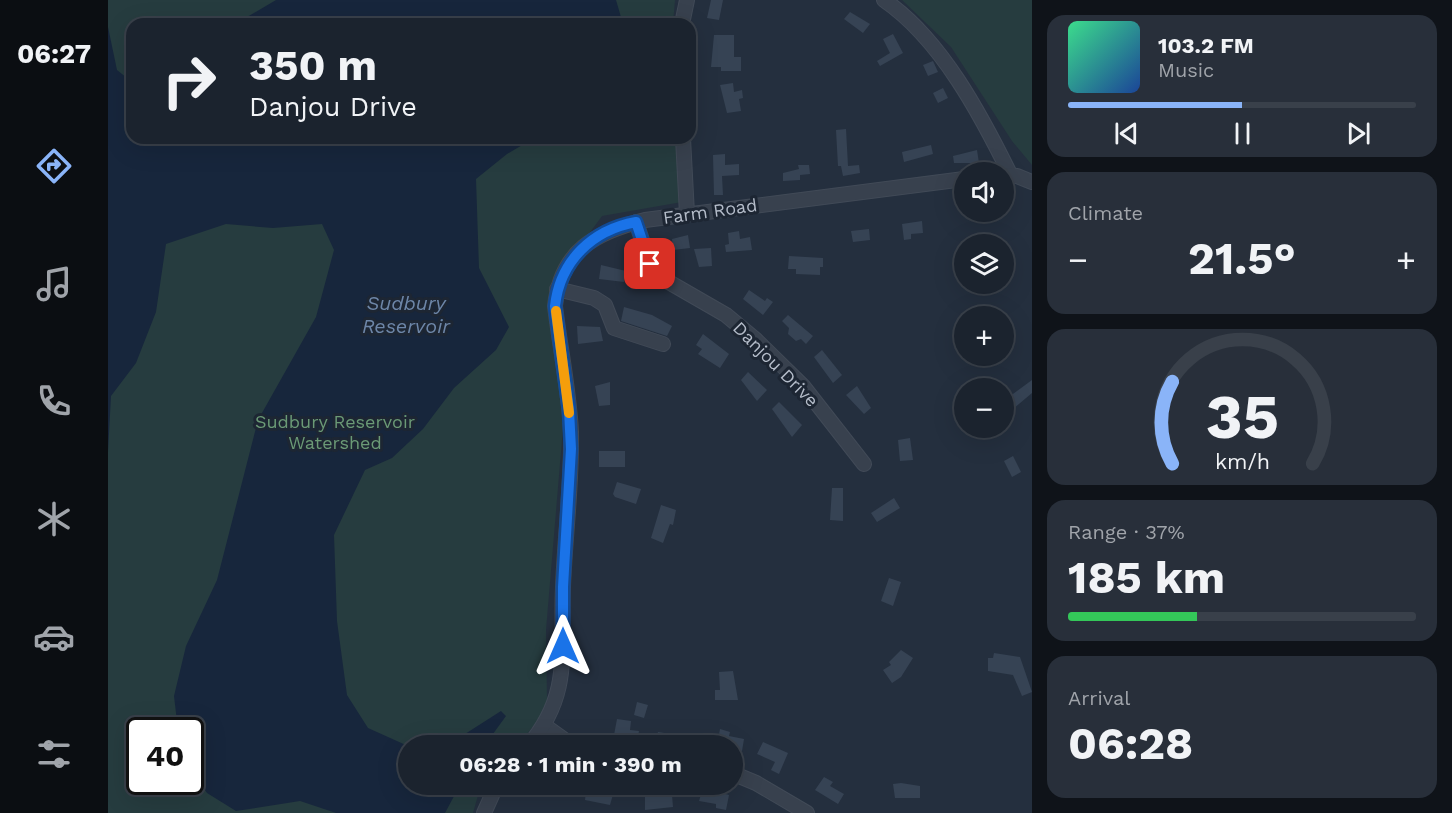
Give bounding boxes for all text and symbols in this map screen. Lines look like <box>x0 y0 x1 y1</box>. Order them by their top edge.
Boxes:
text: 103.2 FM <box>1158 33 1254 58</box>
text: 06:27 <box>17 38 91 70</box>
text: 350 m <box>249 41 377 90</box>
icon: right <box>150 42 228 120</box>
text: Music <box>1158 58 1214 82</box>
text: Danjou Drive <box>249 91 417 123</box>
icon: previous <box>1110 117 1143 150</box>
icon: pause <box>1226 117 1259 150</box>
icon: next <box>1342 117 1375 150</box>
icon: directions <box>33 145 75 187</box>
map controls <box>954 162 1014 438</box>
button: sound <box>954 162 1014 222</box>
street label: Farm Road <box>662 194 758 228</box>
text: Climate <box>1068 201 1143 225</box>
text: 21.5° <box>1188 232 1296 285</box>
button: layers <box>954 234 1014 294</box>
pin <box>624 238 675 289</box>
text: − <box>1068 240 1088 279</box>
text: + <box>1396 240 1416 279</box>
icon: arrive <box>633 247 666 280</box>
icon: music <box>33 263 75 305</box>
water label: Sudbury Reservoir <box>362 291 451 338</box>
button: + <box>954 306 1014 366</box>
street label: Danjou Drive <box>729 317 823 411</box>
button: − <box>954 378 1014 438</box>
icon: phone <box>33 380 75 422</box>
text: 35 <box>1205 380 1279 453</box>
park label: Sudbury Reservoir Watershed <box>255 411 415 453</box>
text: km/h <box>1214 449 1270 474</box>
icon: climate <box>33 498 75 540</box>
text: Range · 37% <box>1068 520 1185 544</box>
text: 185 km <box>1068 551 1225 604</box>
position arrow <box>531 614 595 678</box>
icon: car <box>33 616 75 658</box>
text: Arrival <box>1068 686 1130 710</box>
speed limit sign: 40 <box>126 717 204 795</box>
text: 06:28 <box>1068 717 1193 770</box>
icon: filters <box>33 733 75 775</box>
text: 06:28 · 1 min · 390 m <box>459 752 682 777</box>

